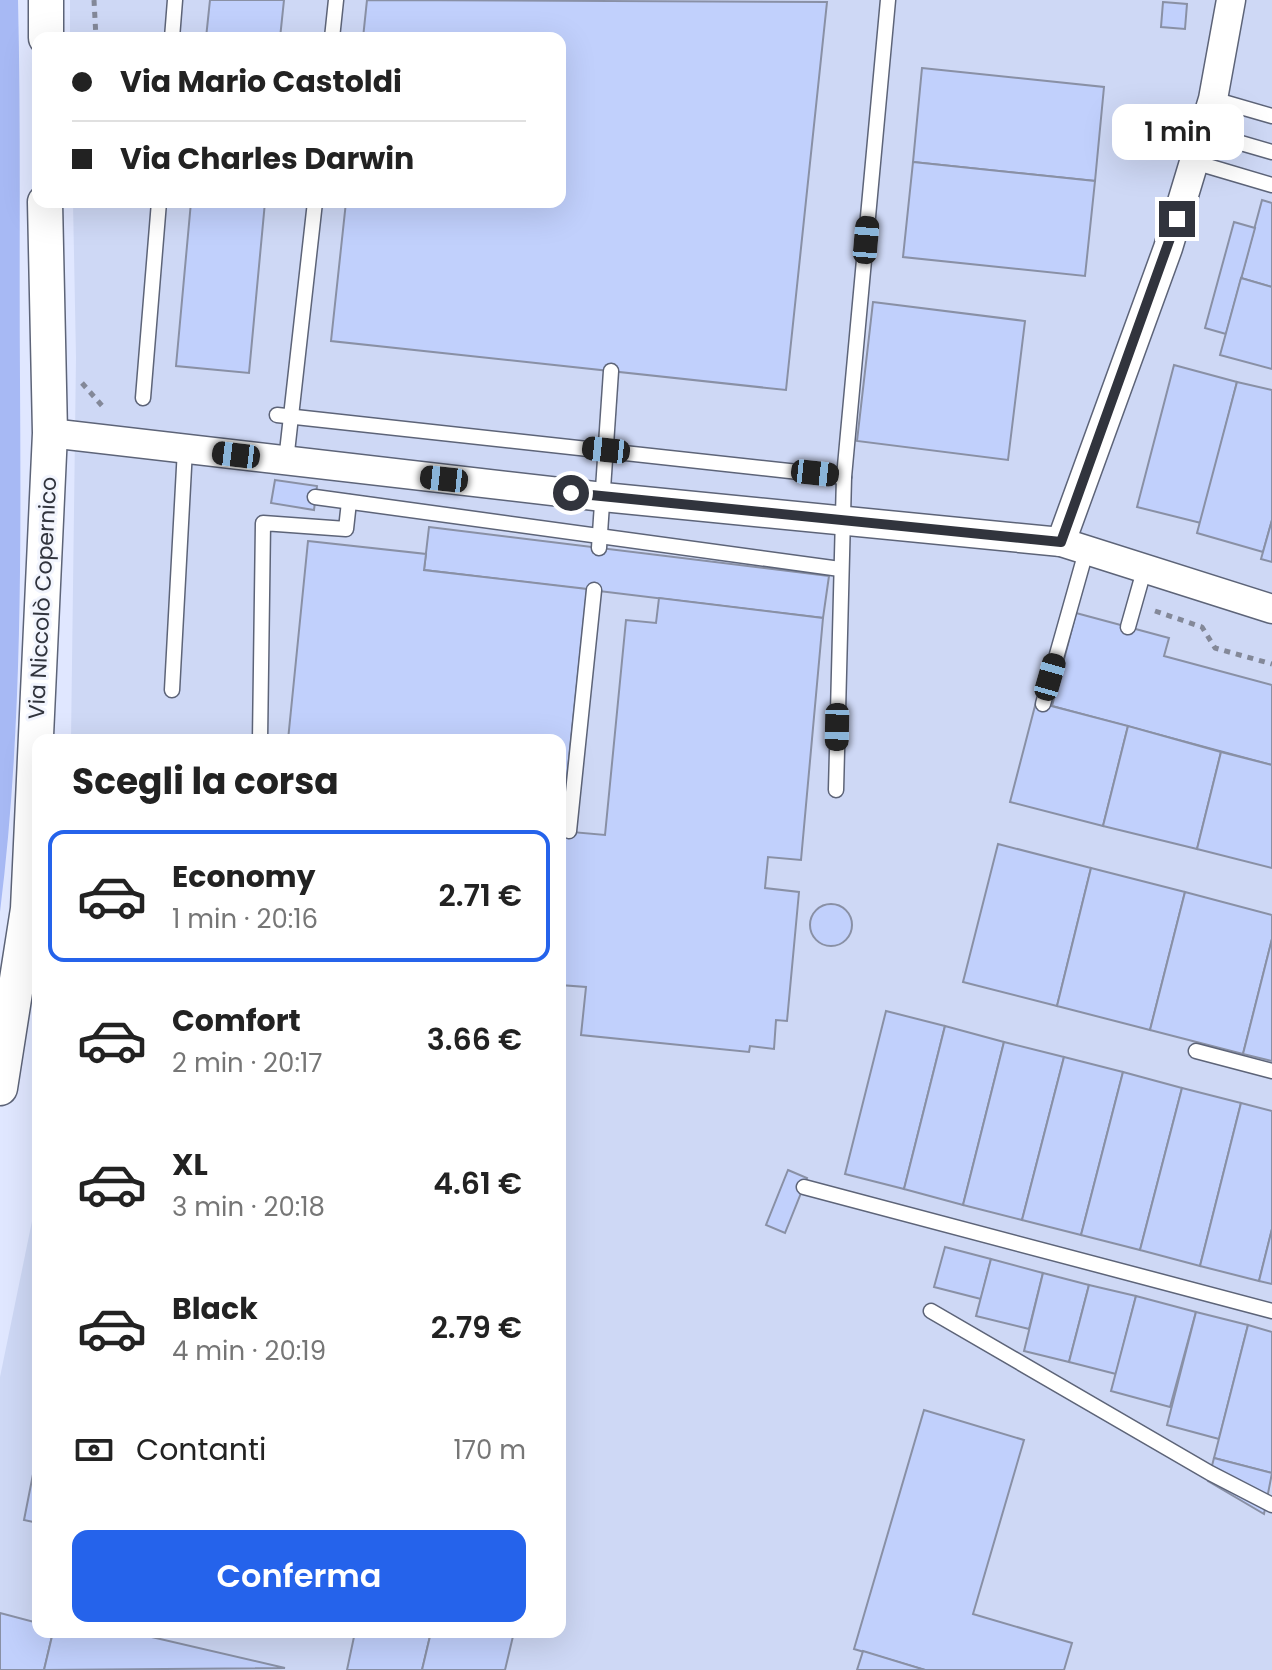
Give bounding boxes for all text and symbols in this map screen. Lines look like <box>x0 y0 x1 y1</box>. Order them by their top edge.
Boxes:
text: Via Mario Castoldi <box>120 60 402 103</box>
callout: 1 min <box>1111 103 1243 159</box>
text: 1 min <box>1144 114 1212 150</box>
text: Via Charles Darwin <box>120 137 414 180</box>
route end <box>1159 201 1195 237</box>
car <box>852 215 880 265</box>
car <box>581 436 631 464</box>
car <box>211 440 261 470</box>
car <box>790 459 840 487</box>
car <box>419 465 469 493</box>
route start <box>553 475 589 511</box>
street label: Via Niccolò Copernico <box>21 476 64 720</box>
car <box>1032 651 1068 703</box>
car <box>825 703 849 751</box>
text: Scegli la corsa <box>72 756 339 807</box>
text: Economy <box>172 855 316 898</box>
icon: car <box>76 860 148 932</box>
text: 2.71 € <box>439 874 522 917</box>
text: 1 min · 20:16 <box>172 901 318 937</box>
text: Comfort <box>172 999 301 1042</box>
icon: car <box>76 1004 148 1076</box>
text: 3.66 € <box>427 1018 522 1061</box>
text: 2 min · 20:17 <box>172 1045 322 1081</box>
text: XL <box>172 1143 208 1186</box>
icon: car <box>76 1148 148 1220</box>
text: 4.61 € <box>433 1162 522 1205</box>
text: 3 min · 20:18 <box>172 1189 325 1225</box>
text: Black <box>172 1287 258 1330</box>
icon: car <box>76 1292 148 1364</box>
text: 2.79 € <box>431 1306 522 1349</box>
text: 4 min · 20:19 <box>172 1333 326 1369</box>
icon: cash <box>72 1428 116 1472</box>
text: Contanti <box>136 1428 266 1471</box>
text: 170 m <box>453 1432 526 1468</box>
button: Conferma <box>72 1530 526 1622</box>

